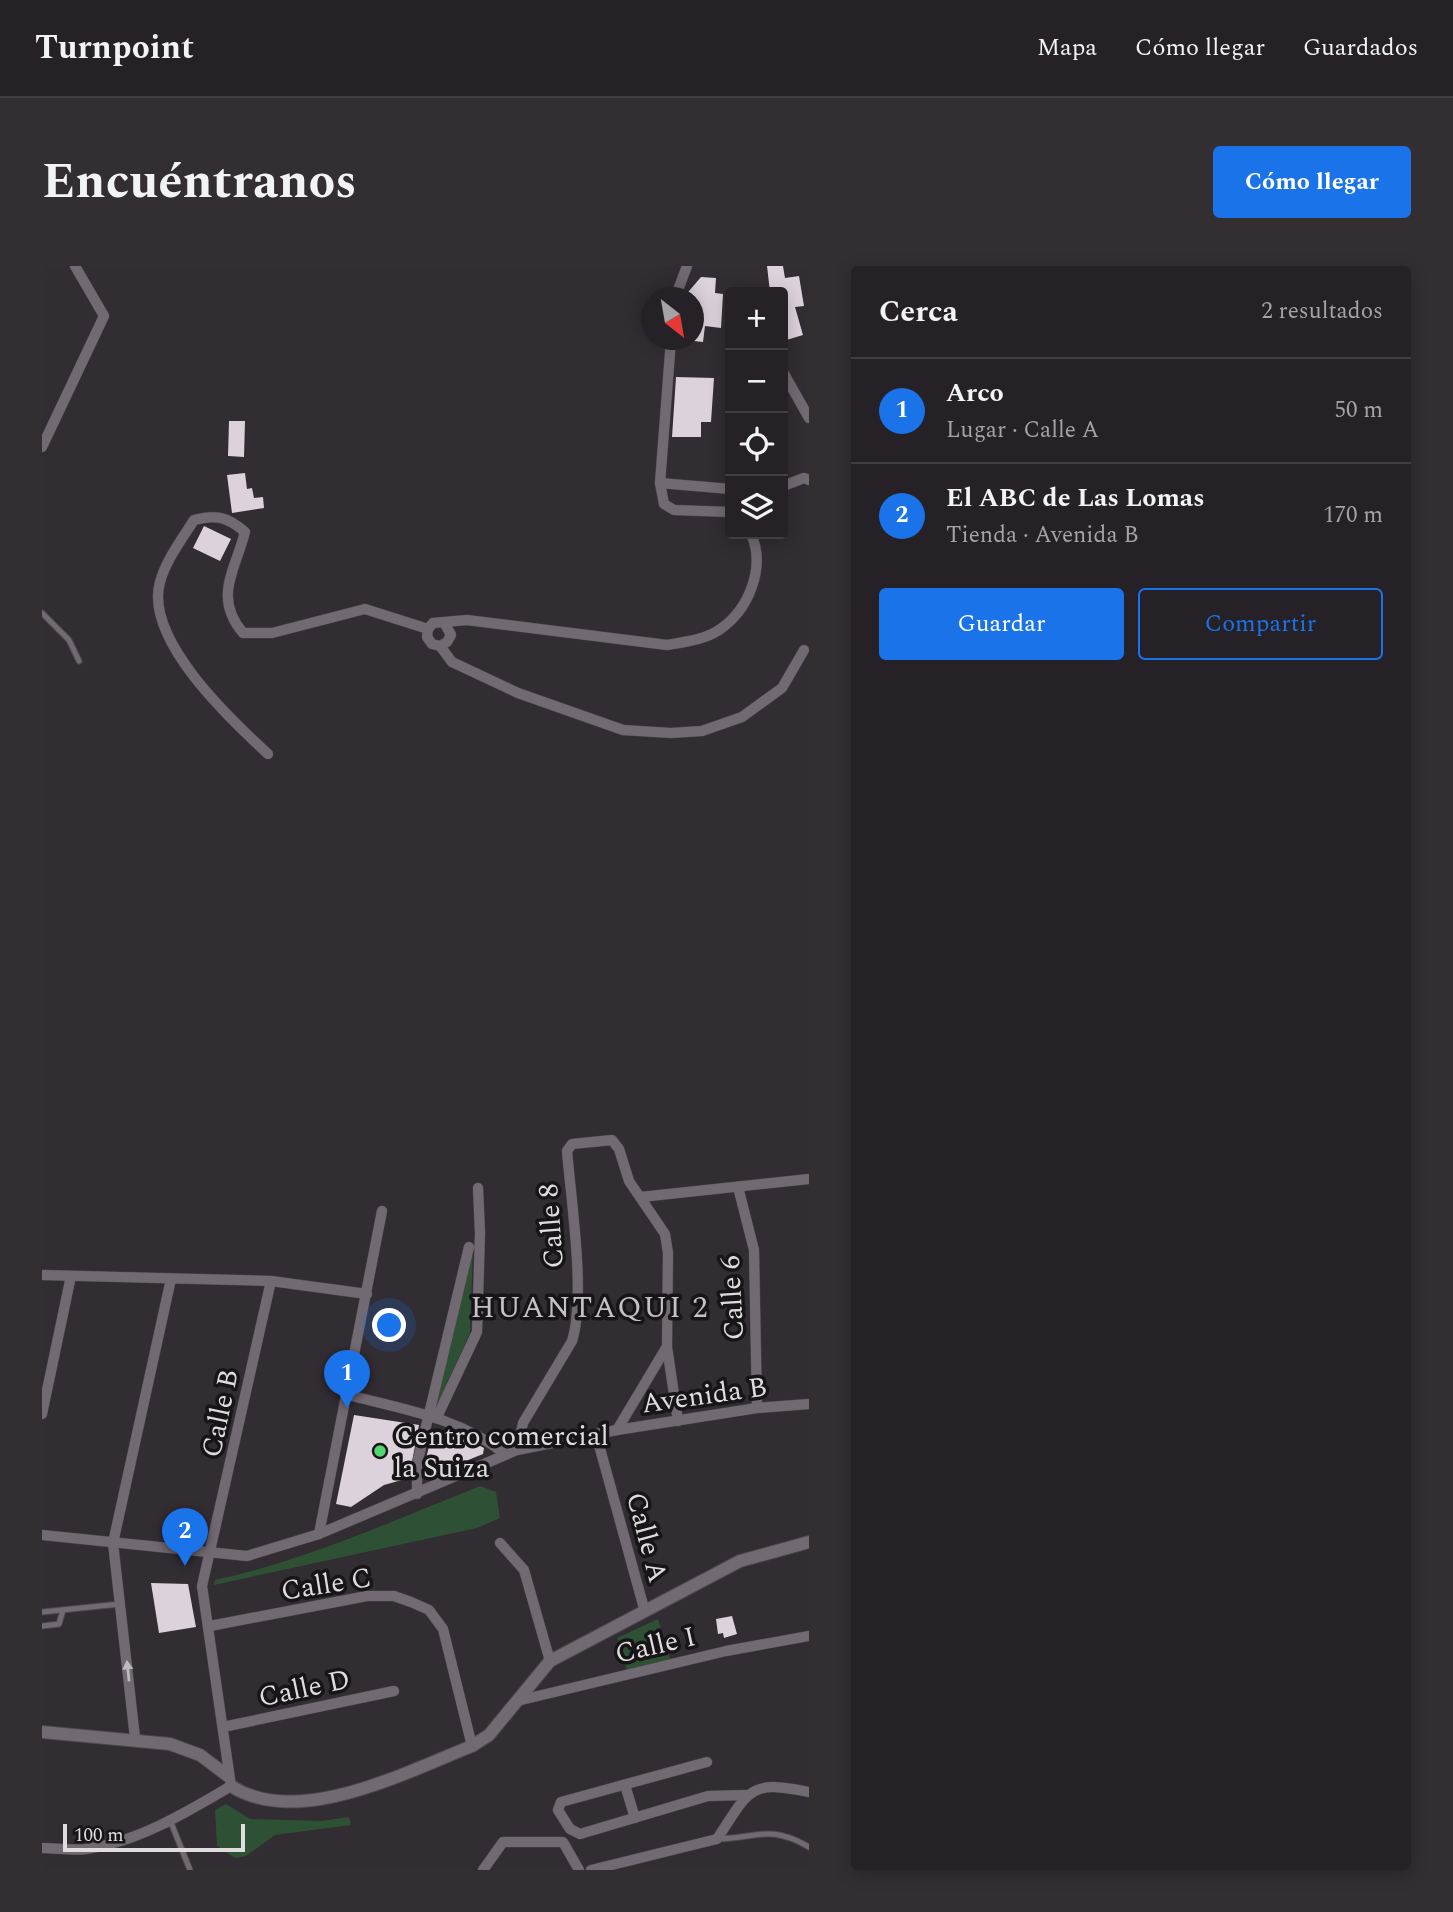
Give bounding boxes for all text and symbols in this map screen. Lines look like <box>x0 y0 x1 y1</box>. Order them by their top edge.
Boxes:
text: Turnpoint <box>35 23 194 73</box>
text: Mapa <box>1037 30 1097 66</box>
text: Cómo llegar <box>1135 30 1265 66</box>
text: Guardados <box>1303 30 1418 66</box>
text: Encuéntranos <box>42 145 357 220</box>
button: Cómo llegar <box>1213 146 1411 218</box>
north arrow <box>641 287 704 350</box>
map controls <box>725 287 788 539</box>
button: + <box>725 287 788 350</box>
text: Cerca <box>879 289 958 335</box>
text: 2 resultados <box>1261 294 1383 329</box>
button: − <box>725 350 788 413</box>
text: Arco <box>946 373 1004 413</box>
text: 1 <box>896 393 908 428</box>
text: 50 m <box>1334 393 1383 428</box>
button: locate <box>725 413 788 476</box>
text: Lugar · Calle A <box>946 413 1099 448</box>
button: layers <box>725 476 788 539</box>
text: El ABC de Las Lomas <box>946 478 1205 518</box>
text: 2 <box>896 498 908 533</box>
text: 170 m <box>1323 498 1383 533</box>
text: Tienda · Avenida B <box>946 518 1139 553</box>
button: Guardar <box>879 588 1124 660</box>
button: Compartir <box>1138 588 1383 660</box>
street label: Calle 8 <box>527 1182 576 1270</box>
street label: Calle 6 <box>709 1254 756 1341</box>
district label: HUANTAQUI 2 <box>470 1285 710 1331</box>
your location <box>372 1308 406 1342</box>
pin: 1 <box>324 1350 370 1408</box>
street label: Calle B <box>190 1365 251 1461</box>
street label: Avenida B <box>639 1365 770 1426</box>
place label: Centro comercial la Suiza <box>394 1415 609 1490</box>
marker: Centro comercial la Suiza <box>372 1443 388 1459</box>
street label: Calle A <box>614 1487 679 1587</box>
pin: 2 <box>162 1508 208 1566</box>
street label: Calle C <box>278 1556 375 1613</box>
street label: Calle I <box>611 1615 700 1676</box>
street label: Calle D <box>255 1658 354 1719</box>
one-way arrow <box>122 1659 133 1681</box>
scale bar <box>63 1821 245 1853</box>
text: 100 m <box>74 1821 124 1850</box>

